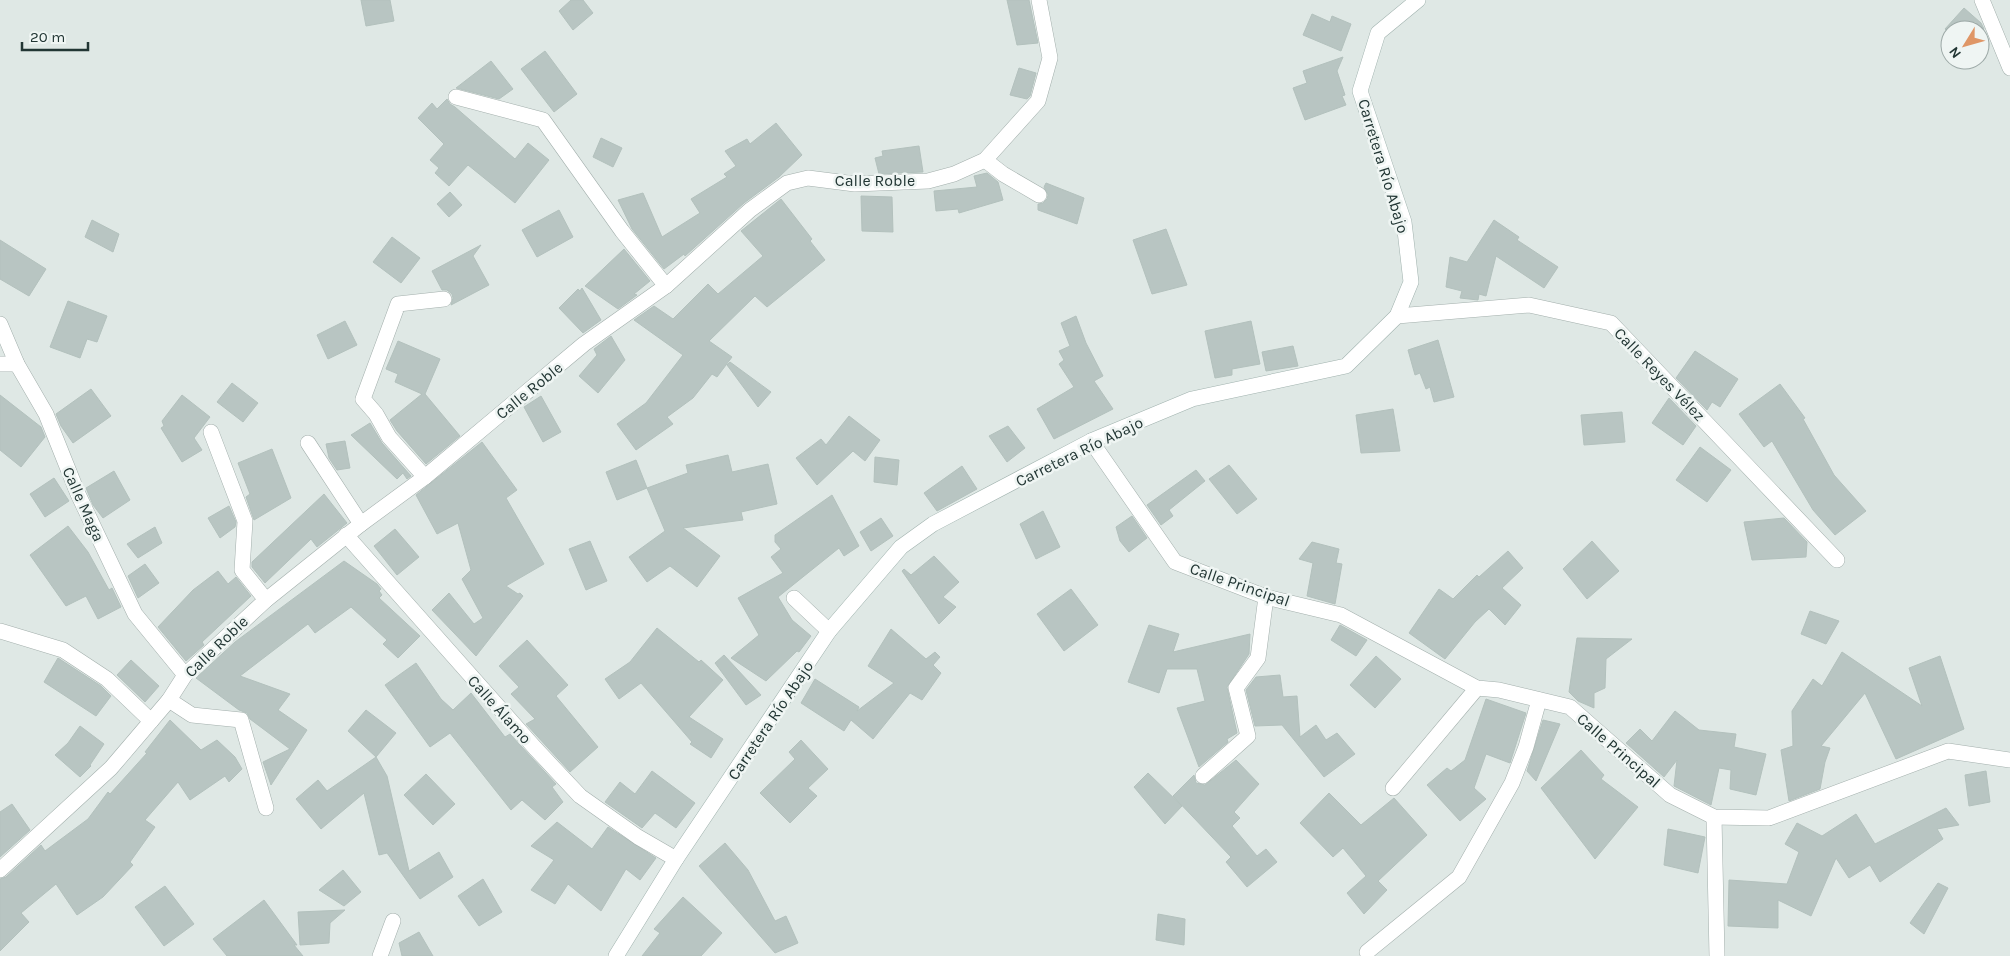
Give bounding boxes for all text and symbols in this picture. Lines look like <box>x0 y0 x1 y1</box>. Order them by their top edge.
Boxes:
scale bar <box>22 20 89 52</box>
north arrow <box>1940 20 1990 70</box>
text: 20 m <box>30 28 65 46</box>
text: N <box>1945 43 1965 62</box>
street label: Carretera Río Abajo <box>1354 97 1413 236</box>
street label: Calle Roble <box>835 171 915 190</box>
street label: Calle Reyes Vélez <box>1610 324 1709 425</box>
street label: Calle Roble <box>492 358 567 423</box>
street label: Carretera Río Abajo <box>1012 412 1146 491</box>
street label: Calle Maga <box>59 464 108 545</box>
street label: Calle Principal <box>1187 559 1292 610</box>
street label: Calle Roble <box>181 612 252 681</box>
street label: Carretera Río Abajo <box>724 657 817 783</box>
street label: Calle Álamo <box>464 671 535 748</box>
street label: Calle Principal <box>1573 709 1664 792</box>

